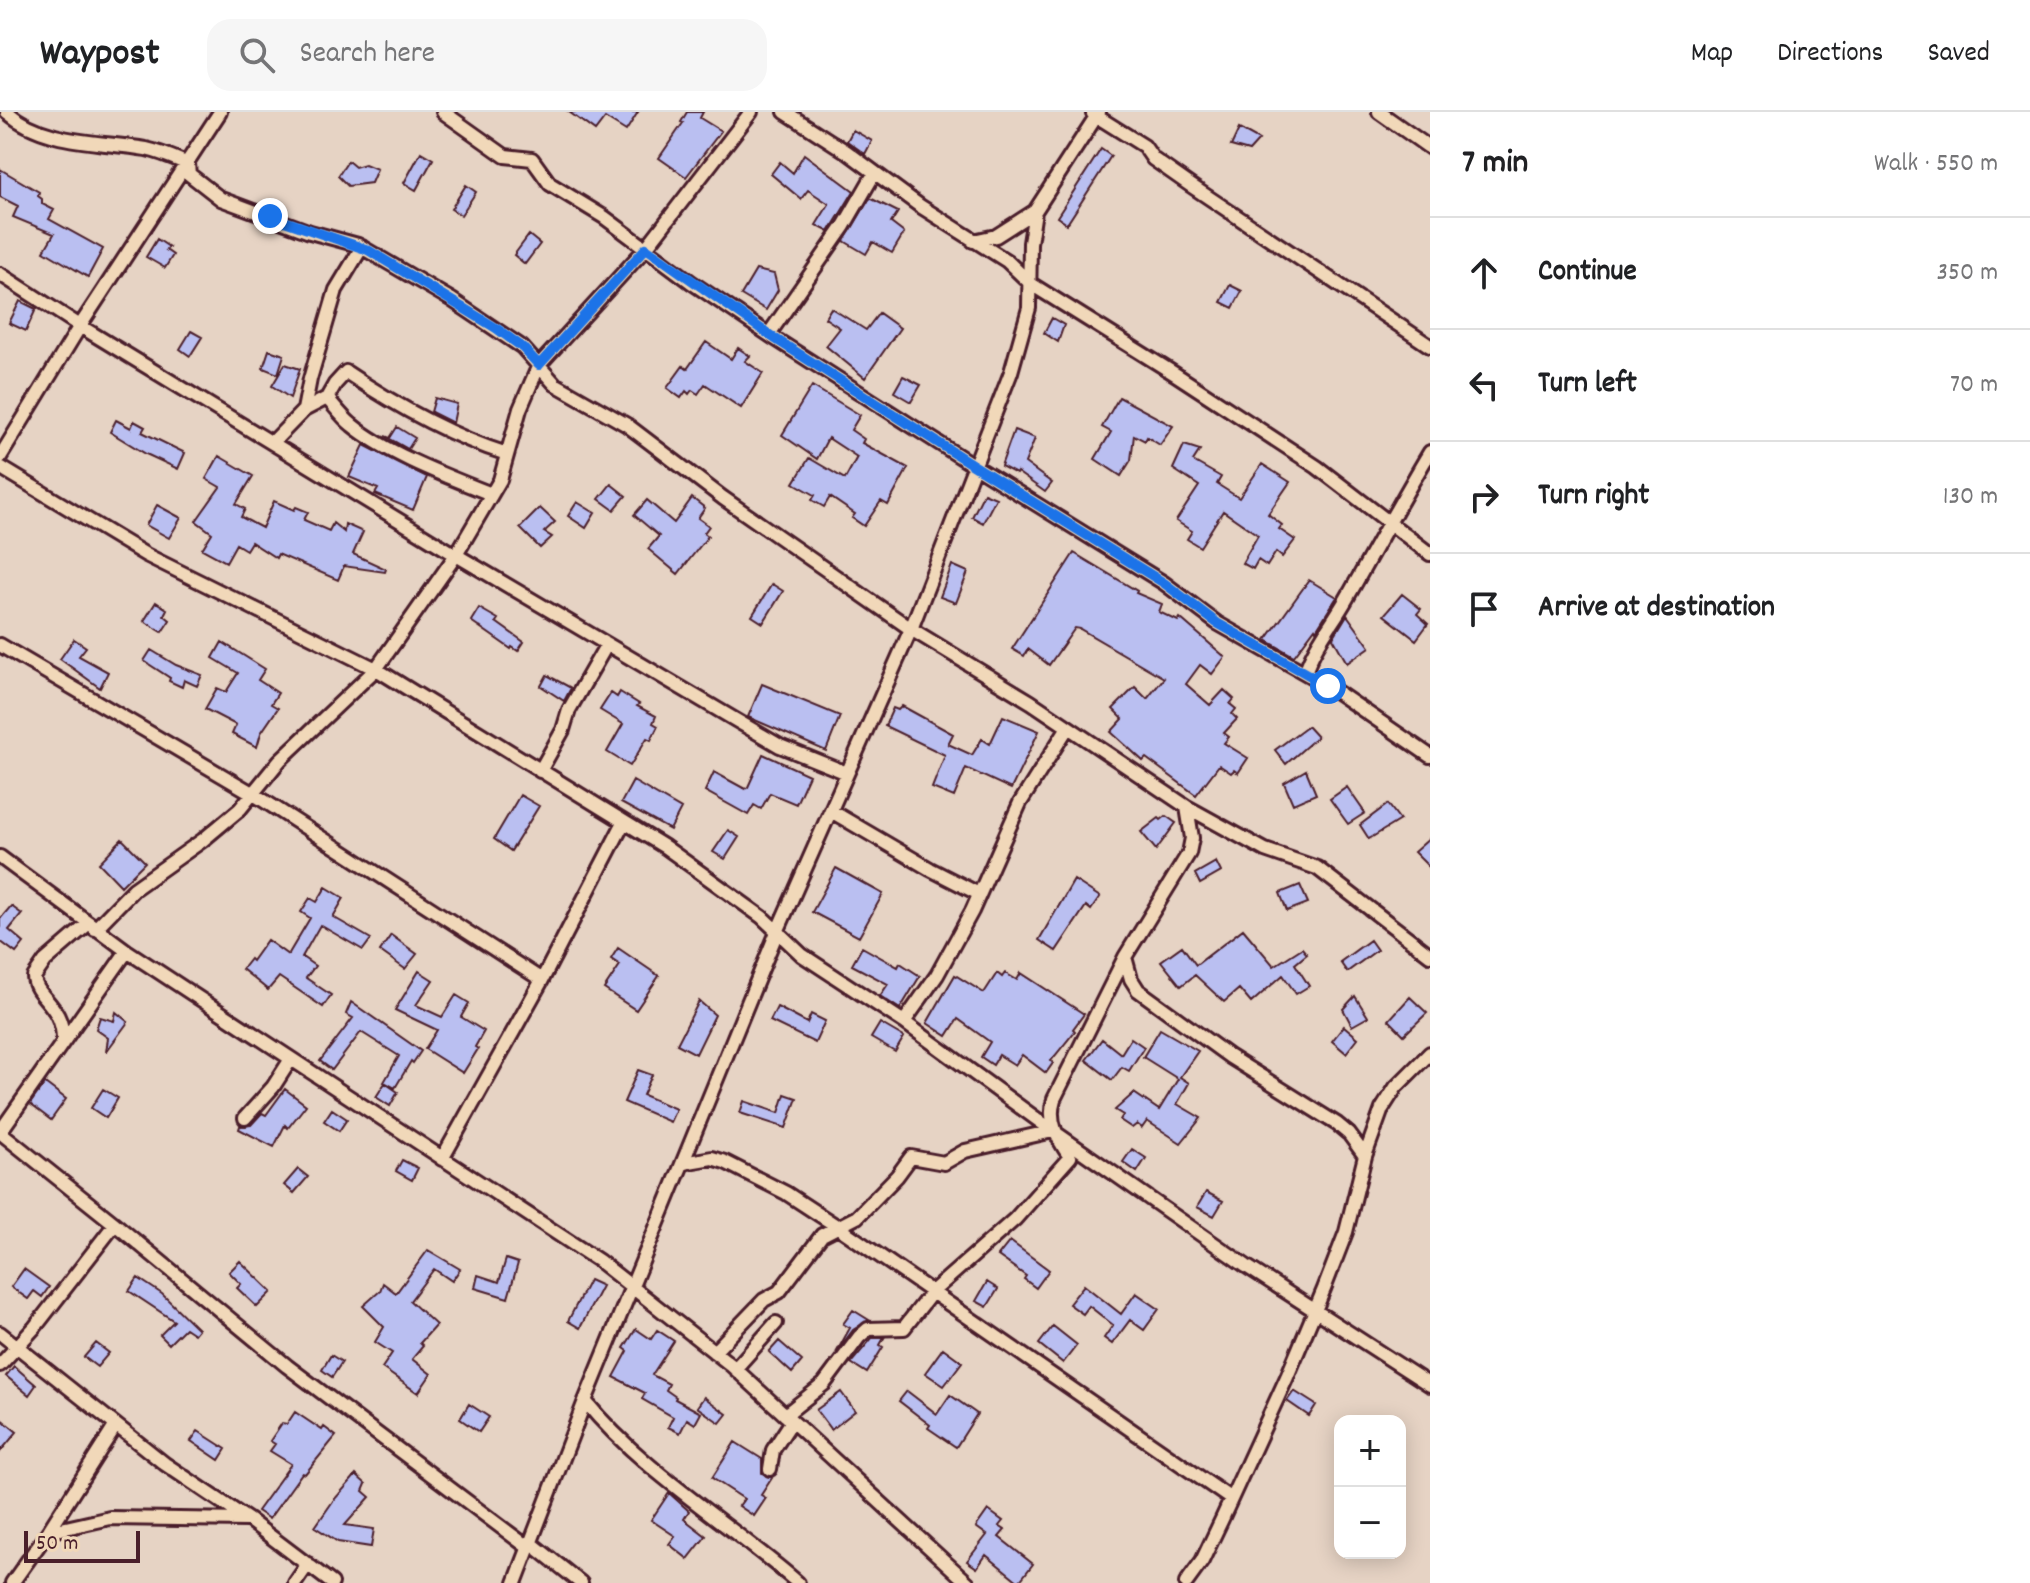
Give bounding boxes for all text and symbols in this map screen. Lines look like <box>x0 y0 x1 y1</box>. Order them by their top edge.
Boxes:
search box <box>207 19 767 91</box>
text: Waypost <box>40 28 159 83</box>
icon: search <box>235 33 279 77</box>
text: Search here <box>299 34 435 77</box>
text: Map <box>1691 35 1733 75</box>
text: Directions <box>1777 35 1883 75</box>
text: Saved <box>1927 35 1990 75</box>
text: 7 min <box>1462 140 1528 189</box>
text: Walk · 550 m <box>1874 146 1998 183</box>
route end <box>252 198 288 234</box>
icon: ahead <box>1462 251 1506 295</box>
text: Continue <box>1538 252 1637 295</box>
text: 350 m <box>1936 255 1998 292</box>
icon: left <box>1462 363 1506 407</box>
text: Turn left <box>1538 364 1637 407</box>
text: 70 m <box>1950 367 1998 404</box>
icon: right <box>1462 475 1506 519</box>
text: Turn right <box>1538 476 1649 519</box>
text: 130 m <box>1943 479 1998 516</box>
icon: arrive <box>1462 587 1506 631</box>
text: Arrive at destination <box>1538 588 1775 631</box>
route start <box>1310 668 1346 704</box>
map controls <box>1334 1415 1406 1559</box>
button: + <box>1334 1415 1406 1487</box>
button: − <box>1334 1487 1406 1559</box>
scale bar <box>24 1527 140 1563</box>
text: 50 m <box>36 1529 78 1560</box>

